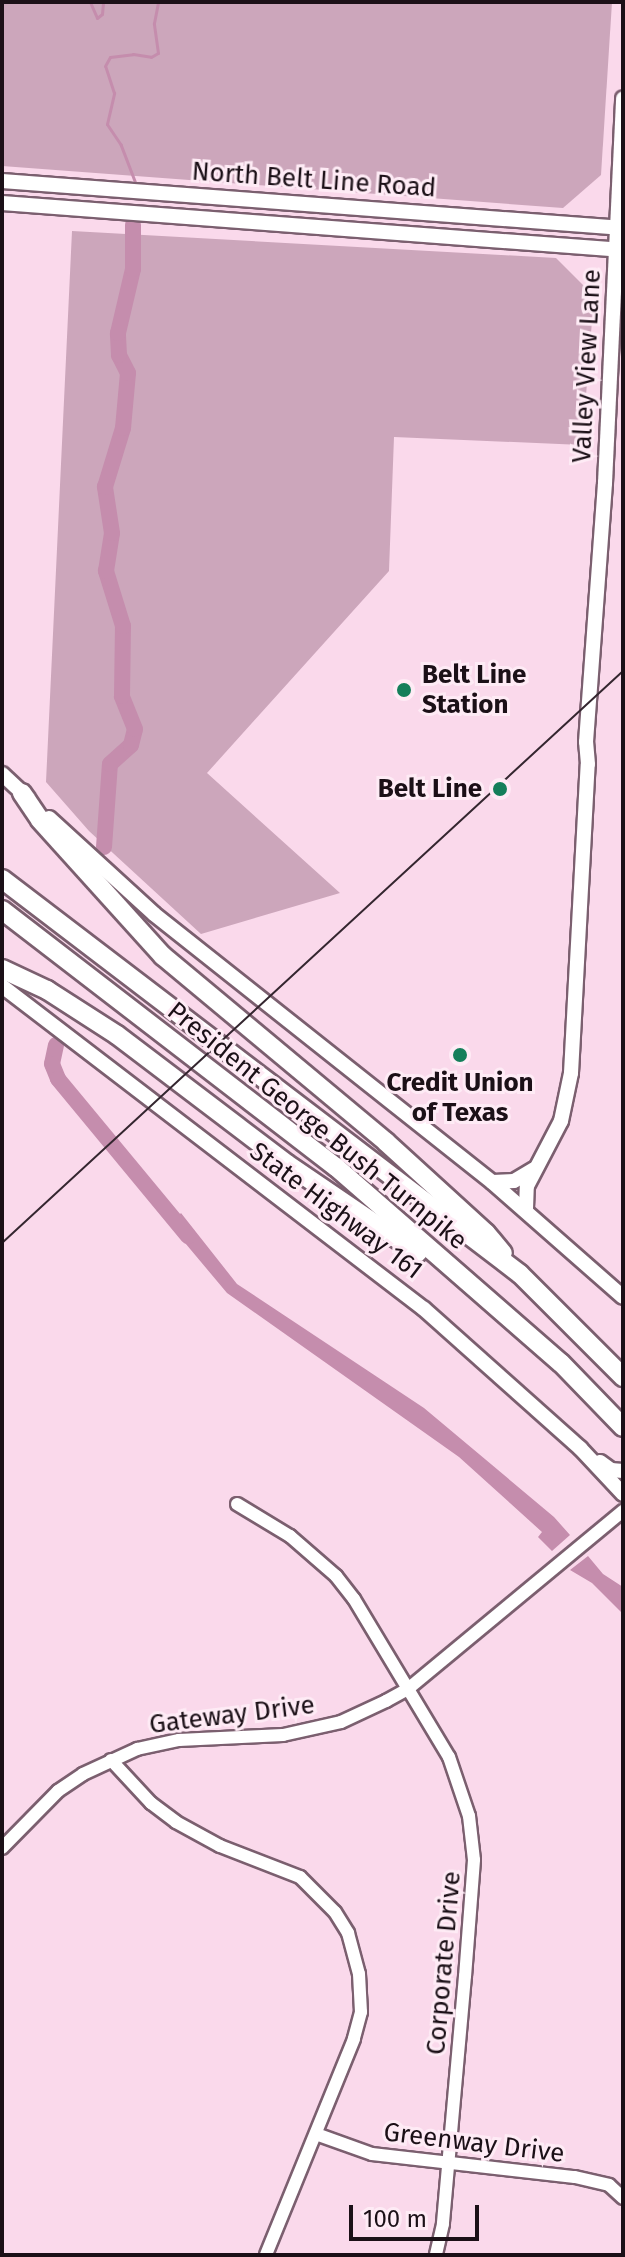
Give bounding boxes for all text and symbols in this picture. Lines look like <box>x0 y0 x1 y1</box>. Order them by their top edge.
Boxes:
street label: North Belt Line Road <box>191 156 437 204</box>
street label: Valley View Lane <box>566 268 608 464</box>
place label: Belt Line Station <box>422 659 526 720</box>
marker: Belt Line Station <box>393 679 415 701</box>
place label: Belt Line <box>378 773 482 805</box>
marker: Belt Line <box>489 778 511 800</box>
street label: President George Bush Turnpike <box>161 995 473 1257</box>
marker: Credit Union of Texas <box>451 1046 469 1064</box>
place label: Credit Union of Texas <box>386 1067 534 1128</box>
street label: State Highway 161 <box>243 1136 429 1286</box>
street label: Gateway Drive <box>147 1689 317 1741</box>
street label: Corporate Drive <box>420 1870 468 2056</box>
street label: Greenway Drive <box>382 2116 566 2170</box>
scale bar <box>353 2189 483 2239</box>
text: 100 m <box>363 2205 427 2233</box>

